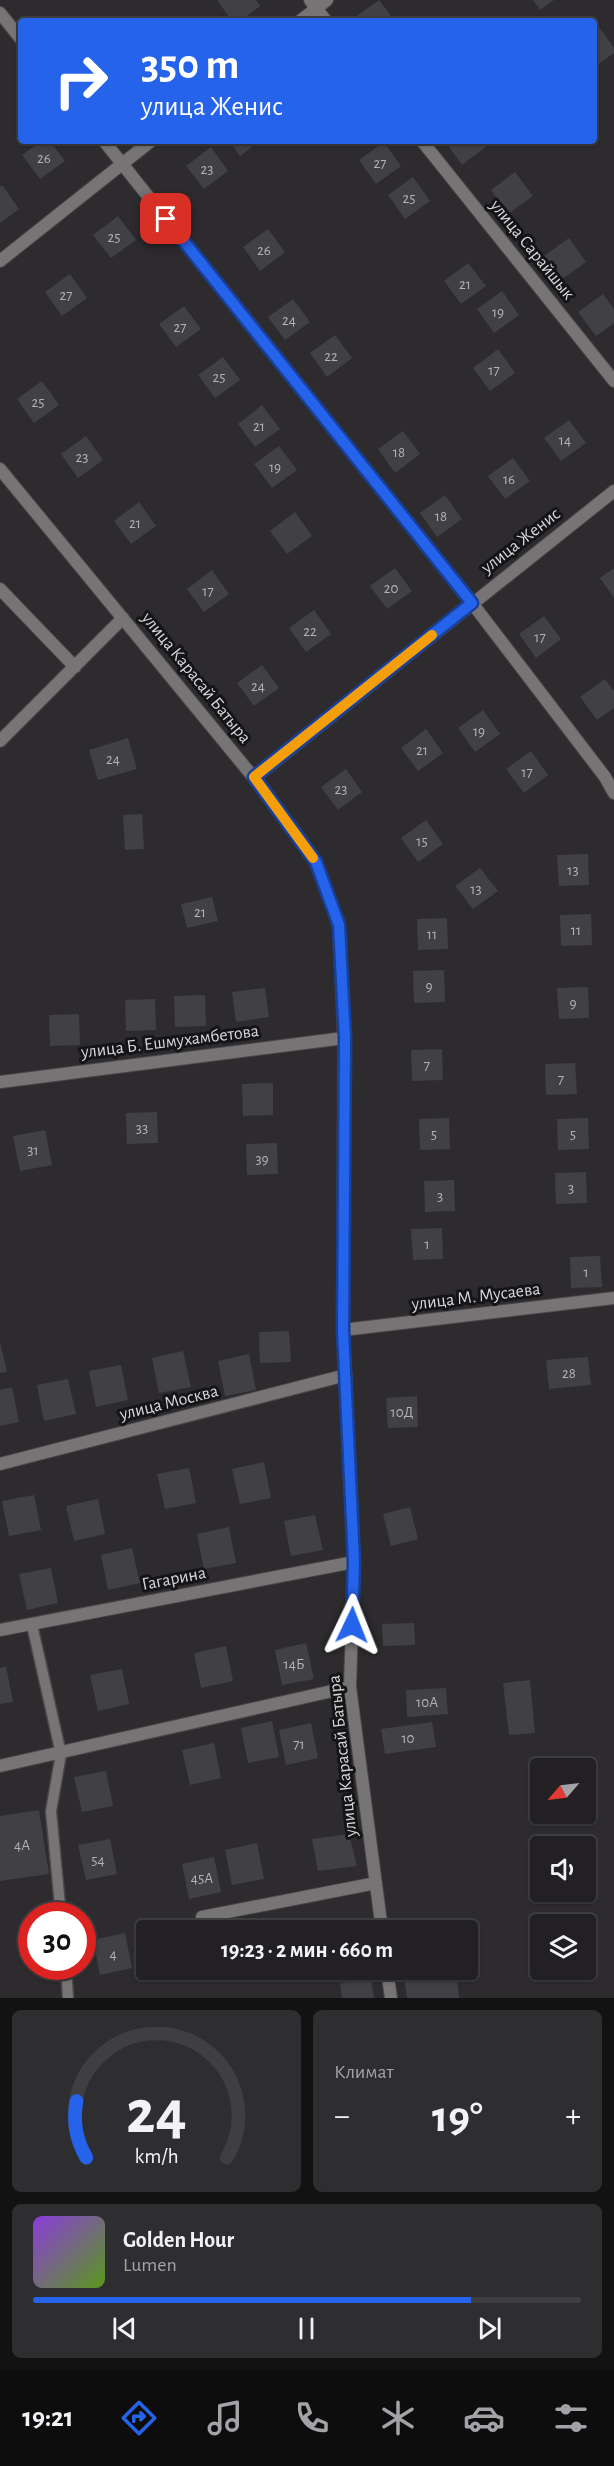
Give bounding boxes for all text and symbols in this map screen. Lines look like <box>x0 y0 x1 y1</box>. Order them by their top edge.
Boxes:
icon: right <box>42 42 120 120</box>
text: 350 m <box>141 44 239 86</box>
text: улица Женис <box>141 93 283 120</box>
house number: 26 <box>37 151 51 166</box>
house number: 27 <box>373 156 387 171</box>
house number: 23 <box>200 162 214 177</box>
house number: 25 <box>402 191 416 206</box>
pin <box>140 193 191 244</box>
street label: улица Сарайшык <box>486 196 578 304</box>
icon: arrive <box>149 202 182 235</box>
house number: 25 <box>107 230 121 245</box>
house number: 26 <box>257 243 271 258</box>
house number: 21 <box>459 277 471 292</box>
house number: 27 <box>59 288 73 303</box>
house number: 19 <box>492 305 504 320</box>
house number: 24 <box>282 313 296 328</box>
house number: 27 <box>173 320 187 335</box>
house number: 22 <box>324 349 338 364</box>
house number: 17 <box>488 363 500 378</box>
house number: 25 <box>212 370 226 385</box>
house number: 25 <box>31 395 45 410</box>
house number: 21 <box>253 419 265 434</box>
house number: 14 <box>559 433 571 448</box>
house number: 18 <box>393 445 405 460</box>
house number: 23 <box>75 450 89 465</box>
house number: 19 <box>269 460 281 475</box>
house number: 16 <box>503 472 515 487</box>
street label: улица Женис <box>477 505 564 578</box>
house number: 18 <box>435 509 447 524</box>
house number: 21 <box>129 516 141 531</box>
house number: 20 <box>384 581 398 596</box>
house number: 17 <box>202 584 214 599</box>
street label: улица Карасай Батыра <box>137 608 254 747</box>
house number: 22 <box>303 624 317 639</box>
house number: 17 <box>534 630 546 645</box>
house number: 24 <box>251 679 265 694</box>
house number: 19 <box>473 724 485 739</box>
house number: 21 <box>416 743 428 758</box>
house number: 24 <box>106 752 120 767</box>
house number: 17 <box>521 765 533 780</box>
house number: 23 <box>334 782 348 797</box>
house number: 15 <box>416 834 428 849</box>
house number: 13 <box>567 863 579 878</box>
house number: 13 <box>470 882 482 897</box>
house number: 21 <box>194 905 206 920</box>
house number: 11 <box>571 923 581 938</box>
house number: 11 <box>427 927 437 942</box>
house number: 9 <box>425 979 433 994</box>
house number: 9 <box>569 996 577 1011</box>
street label: улица Б. Ешмухамбетова <box>79 1021 260 1062</box>
house number: 7 <box>424 1058 430 1073</box>
house number: 7 <box>558 1072 564 1087</box>
house number: 33 <box>136 1121 148 1136</box>
house number: 5 <box>431 1127 437 1142</box>
house number: 5 <box>570 1127 576 1142</box>
house number: 31 <box>27 1143 39 1158</box>
house number: 39 <box>255 1152 269 1167</box>
house number: 3 <box>568 1181 574 1196</box>
house number: 3 <box>437 1189 443 1204</box>
house number: 1 <box>424 1237 430 1252</box>
house number: 1 <box>583 1265 589 1280</box>
street label: улица М. Мусаева <box>410 1280 541 1314</box>
house number: 28 <box>562 1366 576 1381</box>
street label: улица Москва <box>117 1382 220 1424</box>
house number: 10Д <box>391 1405 414 1420</box>
street label: Гагарина <box>140 1564 208 1594</box>
position arrow <box>320 1593 384 1657</box>
house number: 14Б <box>284 1657 304 1672</box>
street label: улица Карасай Батыра <box>326 1674 361 1839</box>
house number: 10А <box>416 1695 438 1710</box>
house number: 10 <box>401 1731 415 1746</box>
house number: 71 <box>293 1737 305 1752</box>
north arrow <box>530 1758 596 1824</box>
map controls <box>530 1758 596 1980</box>
button: sound <box>530 1836 596 1902</box>
house number: 4А <box>14 1838 30 1853</box>
house number: 54 <box>91 1853 105 1868</box>
house number: 45А <box>191 1871 213 1886</box>
speed limit sign: 30 <box>18 1902 96 1980</box>
button: layers <box>530 1914 596 1980</box>
text: 19:23 · 2 мин · 660 m <box>221 1939 393 1961</box>
house number: 4 <box>109 1947 117 1962</box>
text: Климат <box>334 2062 394 2082</box>
text: 24 <box>126 2082 187 2144</box>
text: 19° <box>432 2095 483 2140</box>
text: − <box>334 2100 350 2133</box>
text: + <box>565 2100 581 2133</box>
text: km/h <box>134 2146 179 2167</box>
text: Golden Hour <box>123 2229 234 2251</box>
text: Lumen <box>123 2255 177 2275</box>
icon: previous <box>108 2312 141 2345</box>
icon: pause <box>290 2312 323 2345</box>
icon: next <box>473 2312 506 2345</box>
icon: directions <box>118 2397 160 2439</box>
icon: music <box>204 2397 246 2439</box>
icon: phone <box>291 2397 333 2439</box>
icon: climate <box>377 2397 419 2439</box>
icon: car <box>463 2397 505 2439</box>
icon: filters <box>550 2397 592 2439</box>
text: 19:21 <box>22 2404 74 2431</box>

